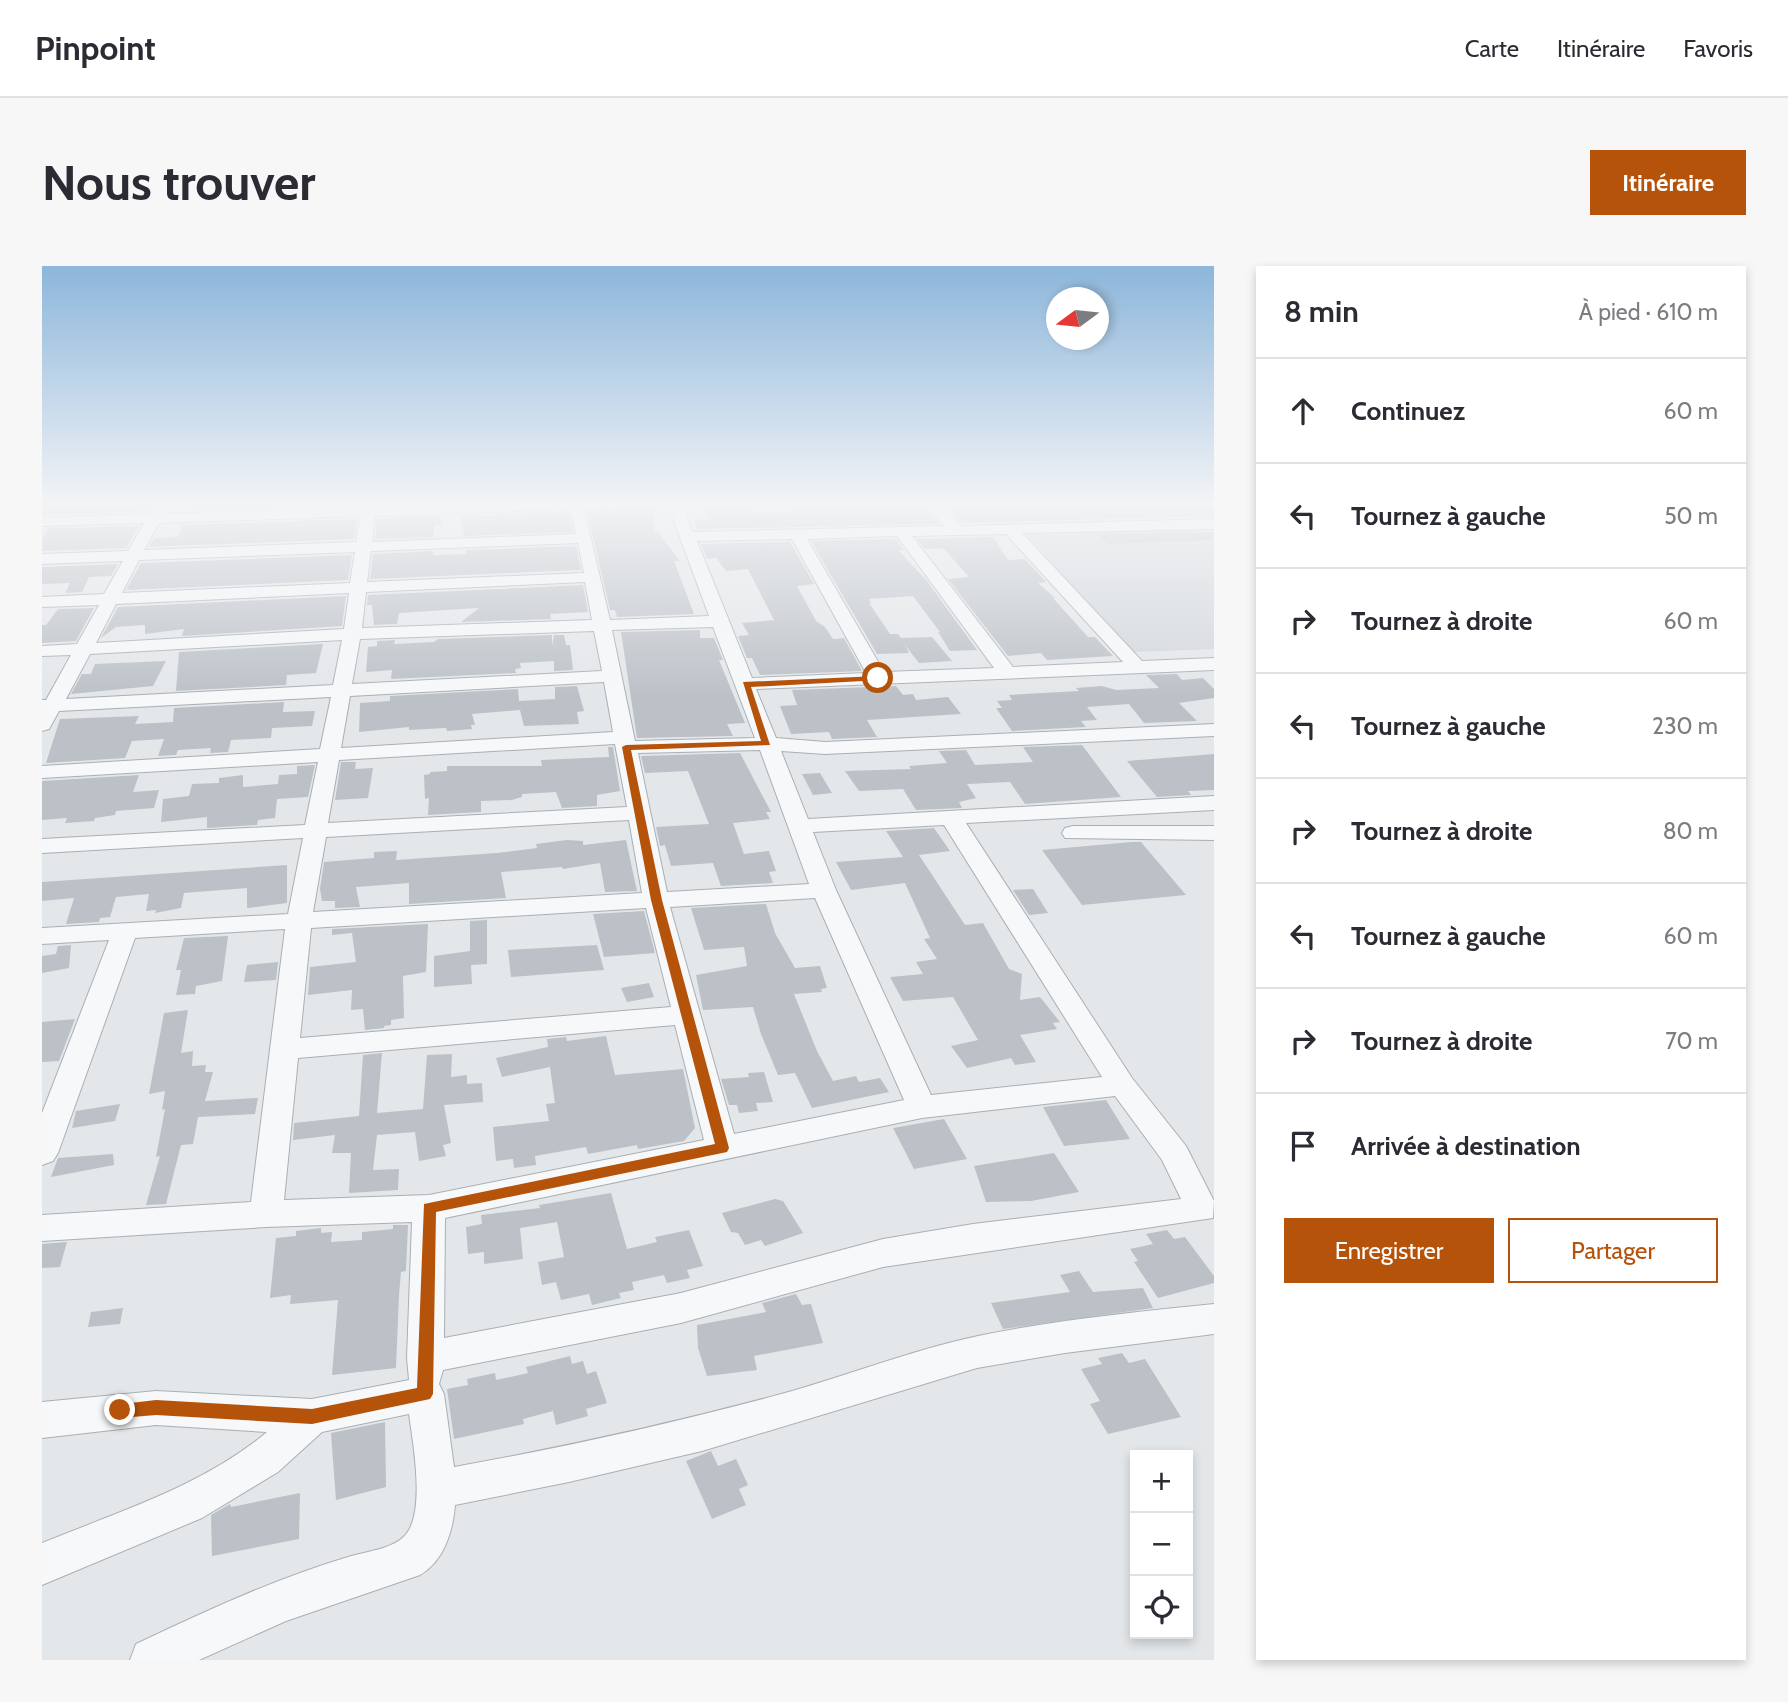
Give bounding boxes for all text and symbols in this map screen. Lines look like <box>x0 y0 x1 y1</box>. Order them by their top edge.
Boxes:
text: Pinpoint <box>35 28 156 68</box>
text: Carte <box>1465 34 1519 63</box>
text: Itinéraire <box>1557 34 1645 63</box>
text: Favoris <box>1683 34 1753 63</box>
button: Itinéraire <box>1590 150 1746 215</box>
text: Nous trouver <box>42 153 316 212</box>
north arrow <box>1046 287 1109 350</box>
text: 8 min <box>1284 293 1359 330</box>
text: À pied · 610 m <box>1579 298 1718 326</box>
icon: ahead <box>1284 392 1322 430</box>
text: Continuez <box>1351 395 1465 427</box>
text: 60 m <box>1664 397 1718 425</box>
icon: left <box>1284 497 1322 535</box>
text: Tournez à gauche <box>1351 500 1546 532</box>
text: 50 m <box>1664 502 1718 530</box>
icon: right <box>1284 602 1322 640</box>
text: Tournez à droite <box>1351 605 1533 637</box>
text: 60 m <box>1664 607 1718 635</box>
route start <box>862 662 893 693</box>
icon: left <box>1284 707 1322 745</box>
text: Tournez à gauche <box>1351 710 1546 742</box>
text: 230 m <box>1652 712 1718 740</box>
icon: right <box>1284 812 1322 850</box>
text: Tournez à droite <box>1351 815 1533 847</box>
text: 80 m <box>1663 817 1718 845</box>
icon: left <box>1284 917 1322 955</box>
text: Tournez à gauche <box>1351 920 1546 952</box>
text: 60 m <box>1664 922 1718 950</box>
icon: right <box>1284 1022 1322 1060</box>
text: Tournez à droite <box>1351 1025 1533 1057</box>
text: 70 m <box>1665 1027 1718 1055</box>
icon: arrive <box>1284 1127 1322 1165</box>
text: Arrivée à destination <box>1351 1130 1581 1162</box>
button: Enregistrer <box>1284 1218 1494 1283</box>
button: Partager <box>1508 1218 1718 1283</box>
route end <box>104 1394 135 1425</box>
map controls <box>1130 1450 1193 1639</box>
button: + <box>1130 1450 1193 1513</box>
button: − <box>1130 1513 1193 1576</box>
button: locate <box>1130 1576 1193 1639</box>

